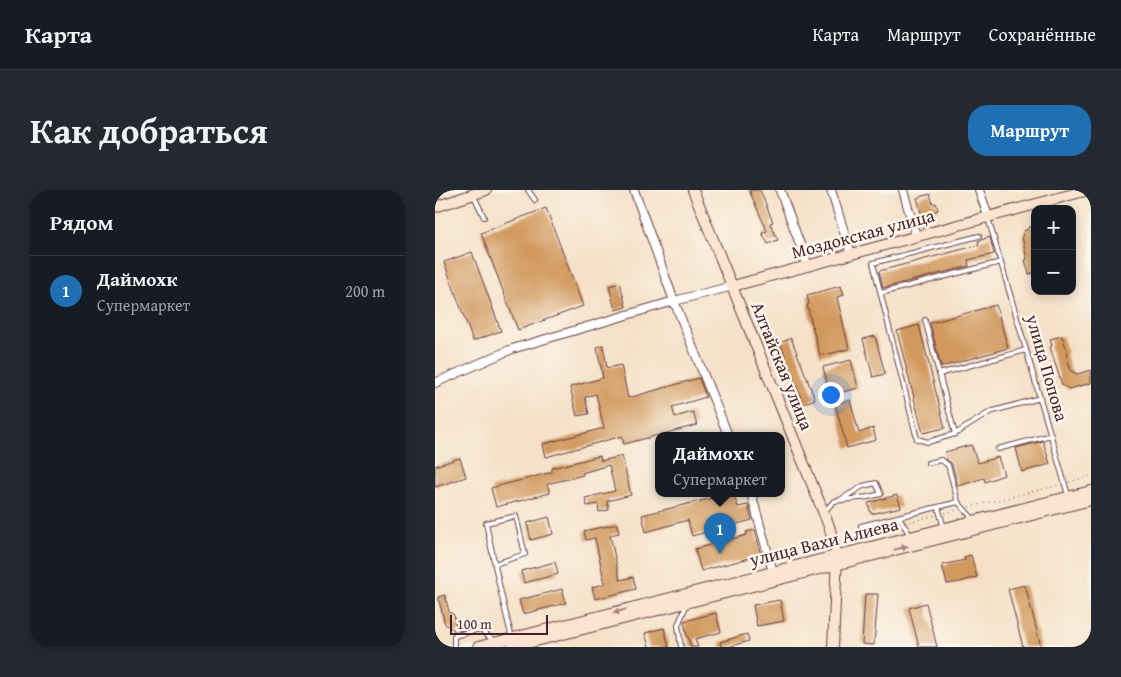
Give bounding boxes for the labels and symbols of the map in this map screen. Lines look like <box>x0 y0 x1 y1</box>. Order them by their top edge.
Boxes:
street label: Моздокская улица <box>788 201 938 266</box>
street label: Алтайская улица <box>744 298 821 435</box>
street label: улица Попова <box>1019 310 1076 425</box>
your location <box>818 382 844 408</box>
street label: улица Вахи Алиева <box>746 510 902 573</box>
pin: 1 <box>704 513 736 554</box>
one-way arrow <box>893 544 908 552</box>
one-way arrow <box>613 607 628 615</box>
scale bar <box>450 612 547 635</box>

